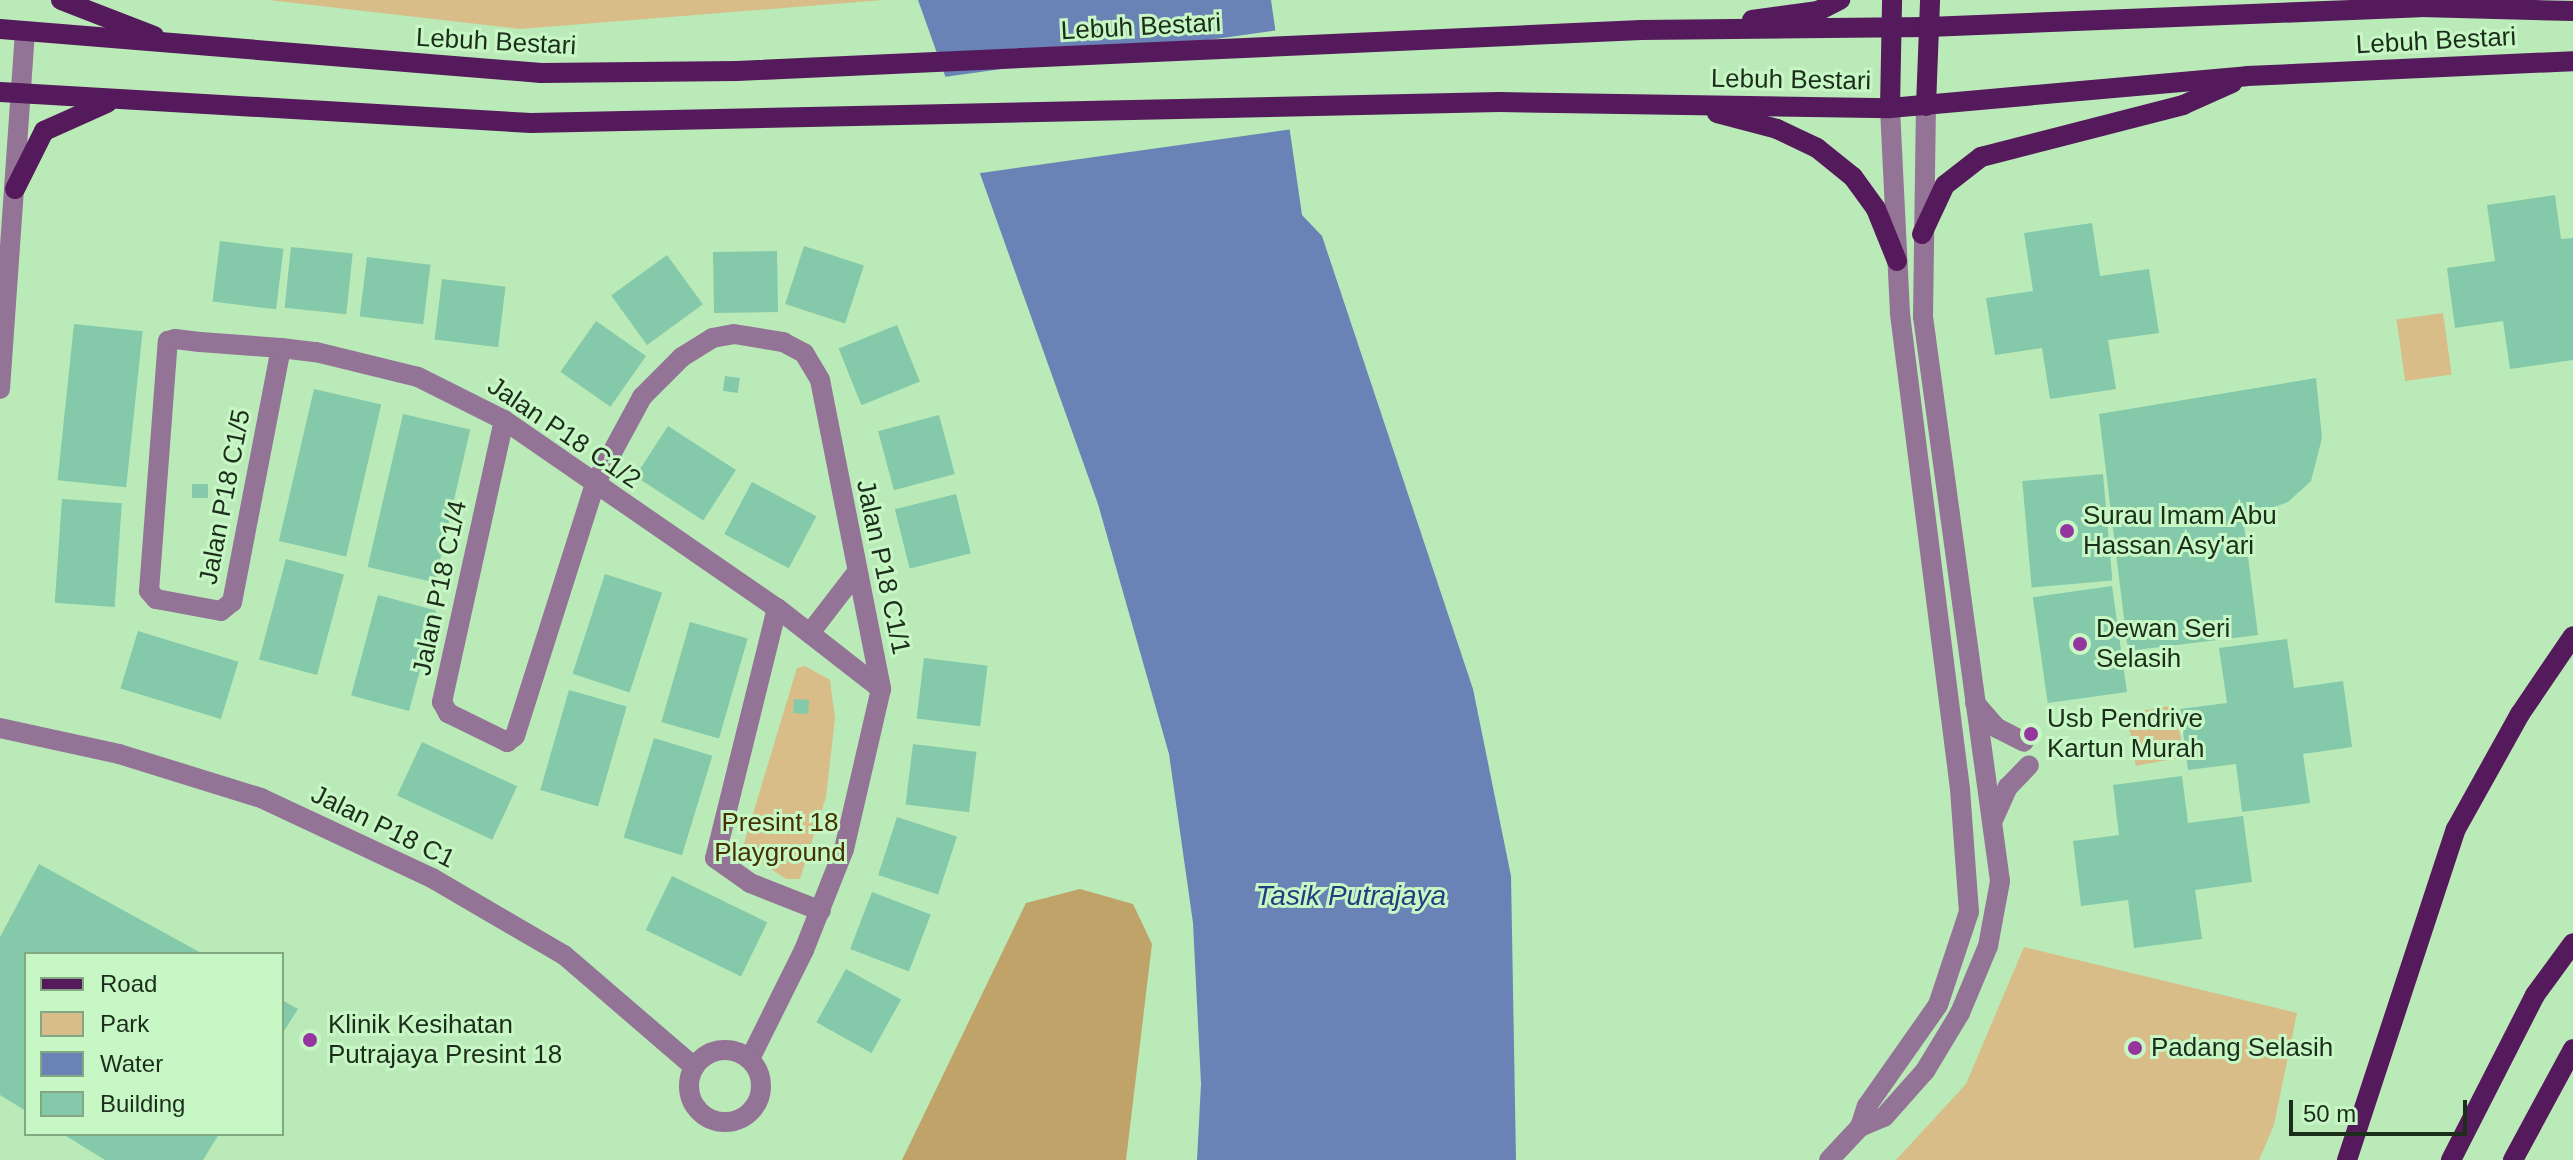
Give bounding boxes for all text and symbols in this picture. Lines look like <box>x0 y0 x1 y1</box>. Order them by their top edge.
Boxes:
street label: Lebuh Bestari <box>1060 7 1222 47</box>
street label: Lebuh Bestari <box>2355 21 2517 61</box>
street label: Lebuh Bestari <box>415 22 577 62</box>
street label: Lebuh Bestari <box>1711 63 1871 97</box>
street label: Jalan P18 C1/2 <box>482 370 646 496</box>
street label: Jalan P18 C1/5 <box>193 407 257 587</box>
street label: Jalan P18 C1/1 <box>849 477 917 657</box>
street label: Jalan P18 C1/4 <box>406 498 474 678</box>
place label: Surau Imam Abu Hassan Asy'ari <box>2083 500 2278 562</box>
marker: Surau Imam Abu Hassan Asy'ari <box>2058 522 2076 540</box>
place label: Dewan Seri Selasih <box>2096 613 2230 674</box>
marker: Dewan Seri Selasih <box>2071 635 2089 653</box>
place label: Usb Pendrive Kartun Murah <box>2047 703 2205 764</box>
marker: Usb Pendrive Kartun Murah <box>2022 725 2040 743</box>
street label: Jalan P18 C1 <box>306 779 460 875</box>
park label: Presint 18 Playground <box>714 807 846 868</box>
water label: Tasik Putrajaya <box>1256 879 1446 913</box>
legend <box>24 952 284 1136</box>
text: Road <box>100 970 157 997</box>
place label: Klinik Kesihatan Putrajaya Presint 18 <box>328 1009 562 1070</box>
text: Park <box>100 1010 149 1037</box>
marker: Klinik Kesihatan Putrajaya Presint 18 <box>299 1029 321 1051</box>
place label: Padang Selasih <box>2151 1032 2333 1064</box>
marker: Padang Selasih <box>2126 1039 2144 1057</box>
text: Water <box>100 1050 163 1077</box>
scale bar <box>2293 1084 2471 1134</box>
text: Building <box>100 1090 185 1117</box>
text: 50 m <box>2303 1100 2356 1127</box>

